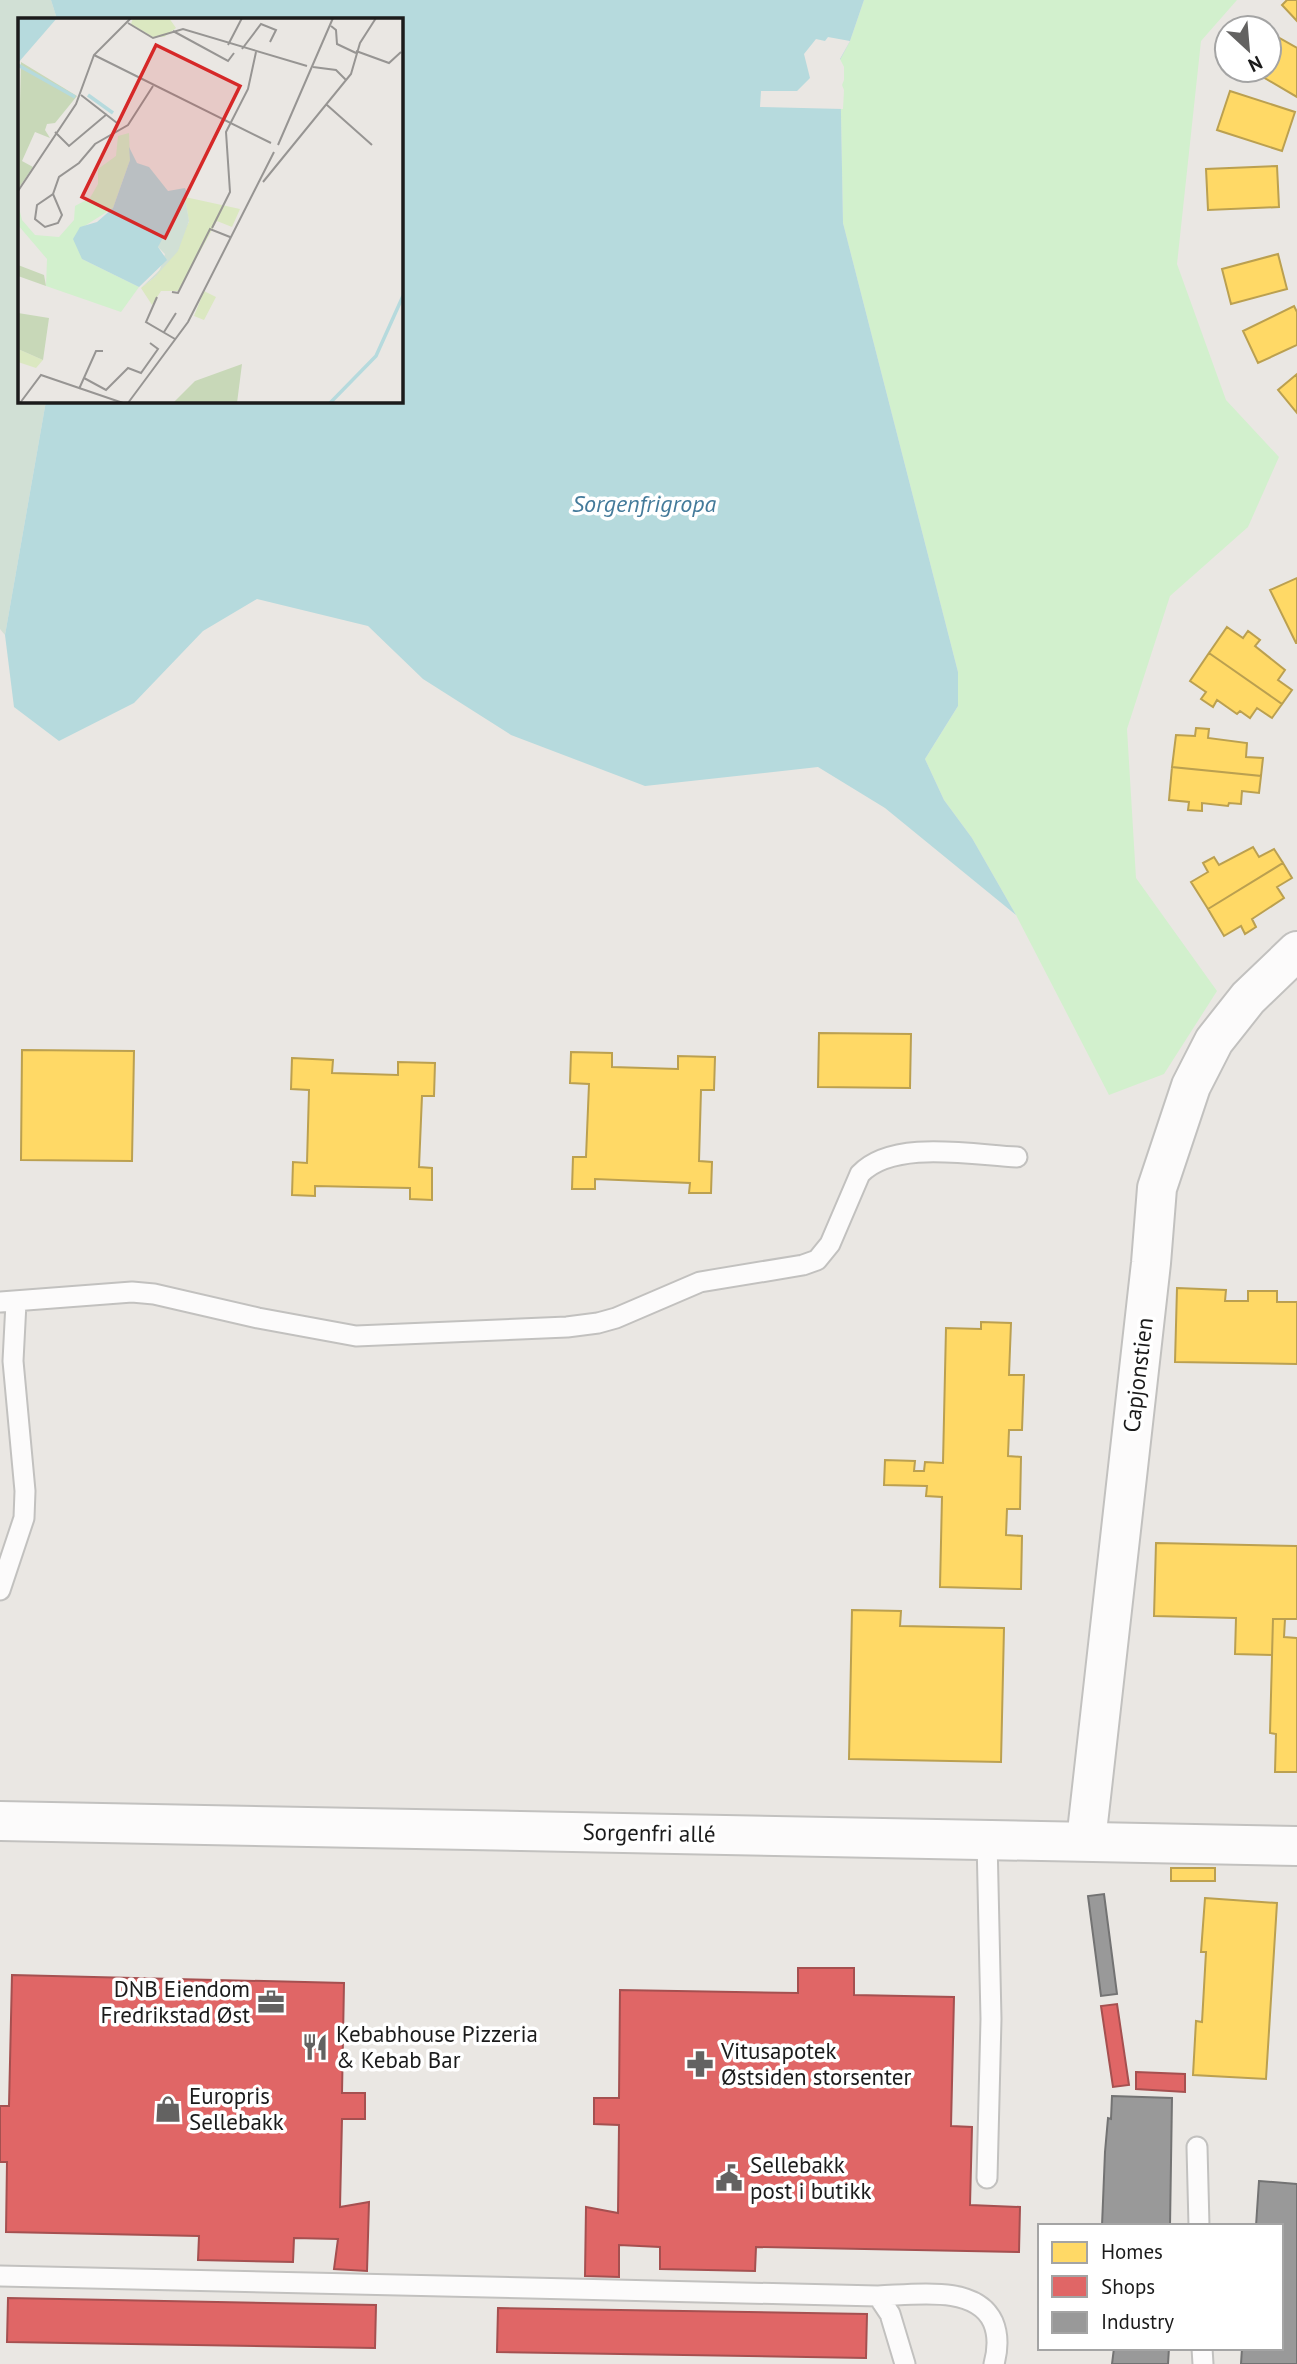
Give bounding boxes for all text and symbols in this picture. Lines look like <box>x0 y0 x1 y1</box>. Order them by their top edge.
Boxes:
north arrow <box>1213 14 1283 84</box>
inset map <box>18 18 402 402</box>
text: N <box>1245 51 1266 78</box>
water label: Sorgenfrigropa <box>572 488 716 519</box>
street label: Capjonstien <box>1116 1316 1159 1434</box>
street label: Sorgenfri allé <box>582 1817 716 1848</box>
place label: DNB Eiendom Fredrikstad Øst <box>101 1974 250 2029</box>
office icon: DNB Eiendom Fredrikstad Øst <box>256 1987 286 2017</box>
place label: Kebabhouse Pizzeria & Kebab Bar <box>336 2019 538 2074</box>
restaurant icon: Kebabhouse Pizzeria & Kebab Bar <box>300 2032 330 2062</box>
place label: Vitusapotek Østsiden storsenter <box>720 2036 911 2091</box>
pharmacy icon: Vitusapotek Østsiden storsenter <box>685 2049 715 2079</box>
place label: Europris Sellebakk <box>189 2081 284 2136</box>
shop icon: Europris Sellebakk <box>153 2094 183 2124</box>
place label: Sellebakk post i butikk <box>750 2150 872 2205</box>
public building icon: Sellebakk post i butikk <box>714 2163 744 2193</box>
legend <box>1038 2224 1283 2350</box>
text: Homes <box>1101 2238 1163 2265</box>
text: Shops <box>1101 2273 1155 2300</box>
text: Industry <box>1101 2308 1174 2335</box>

